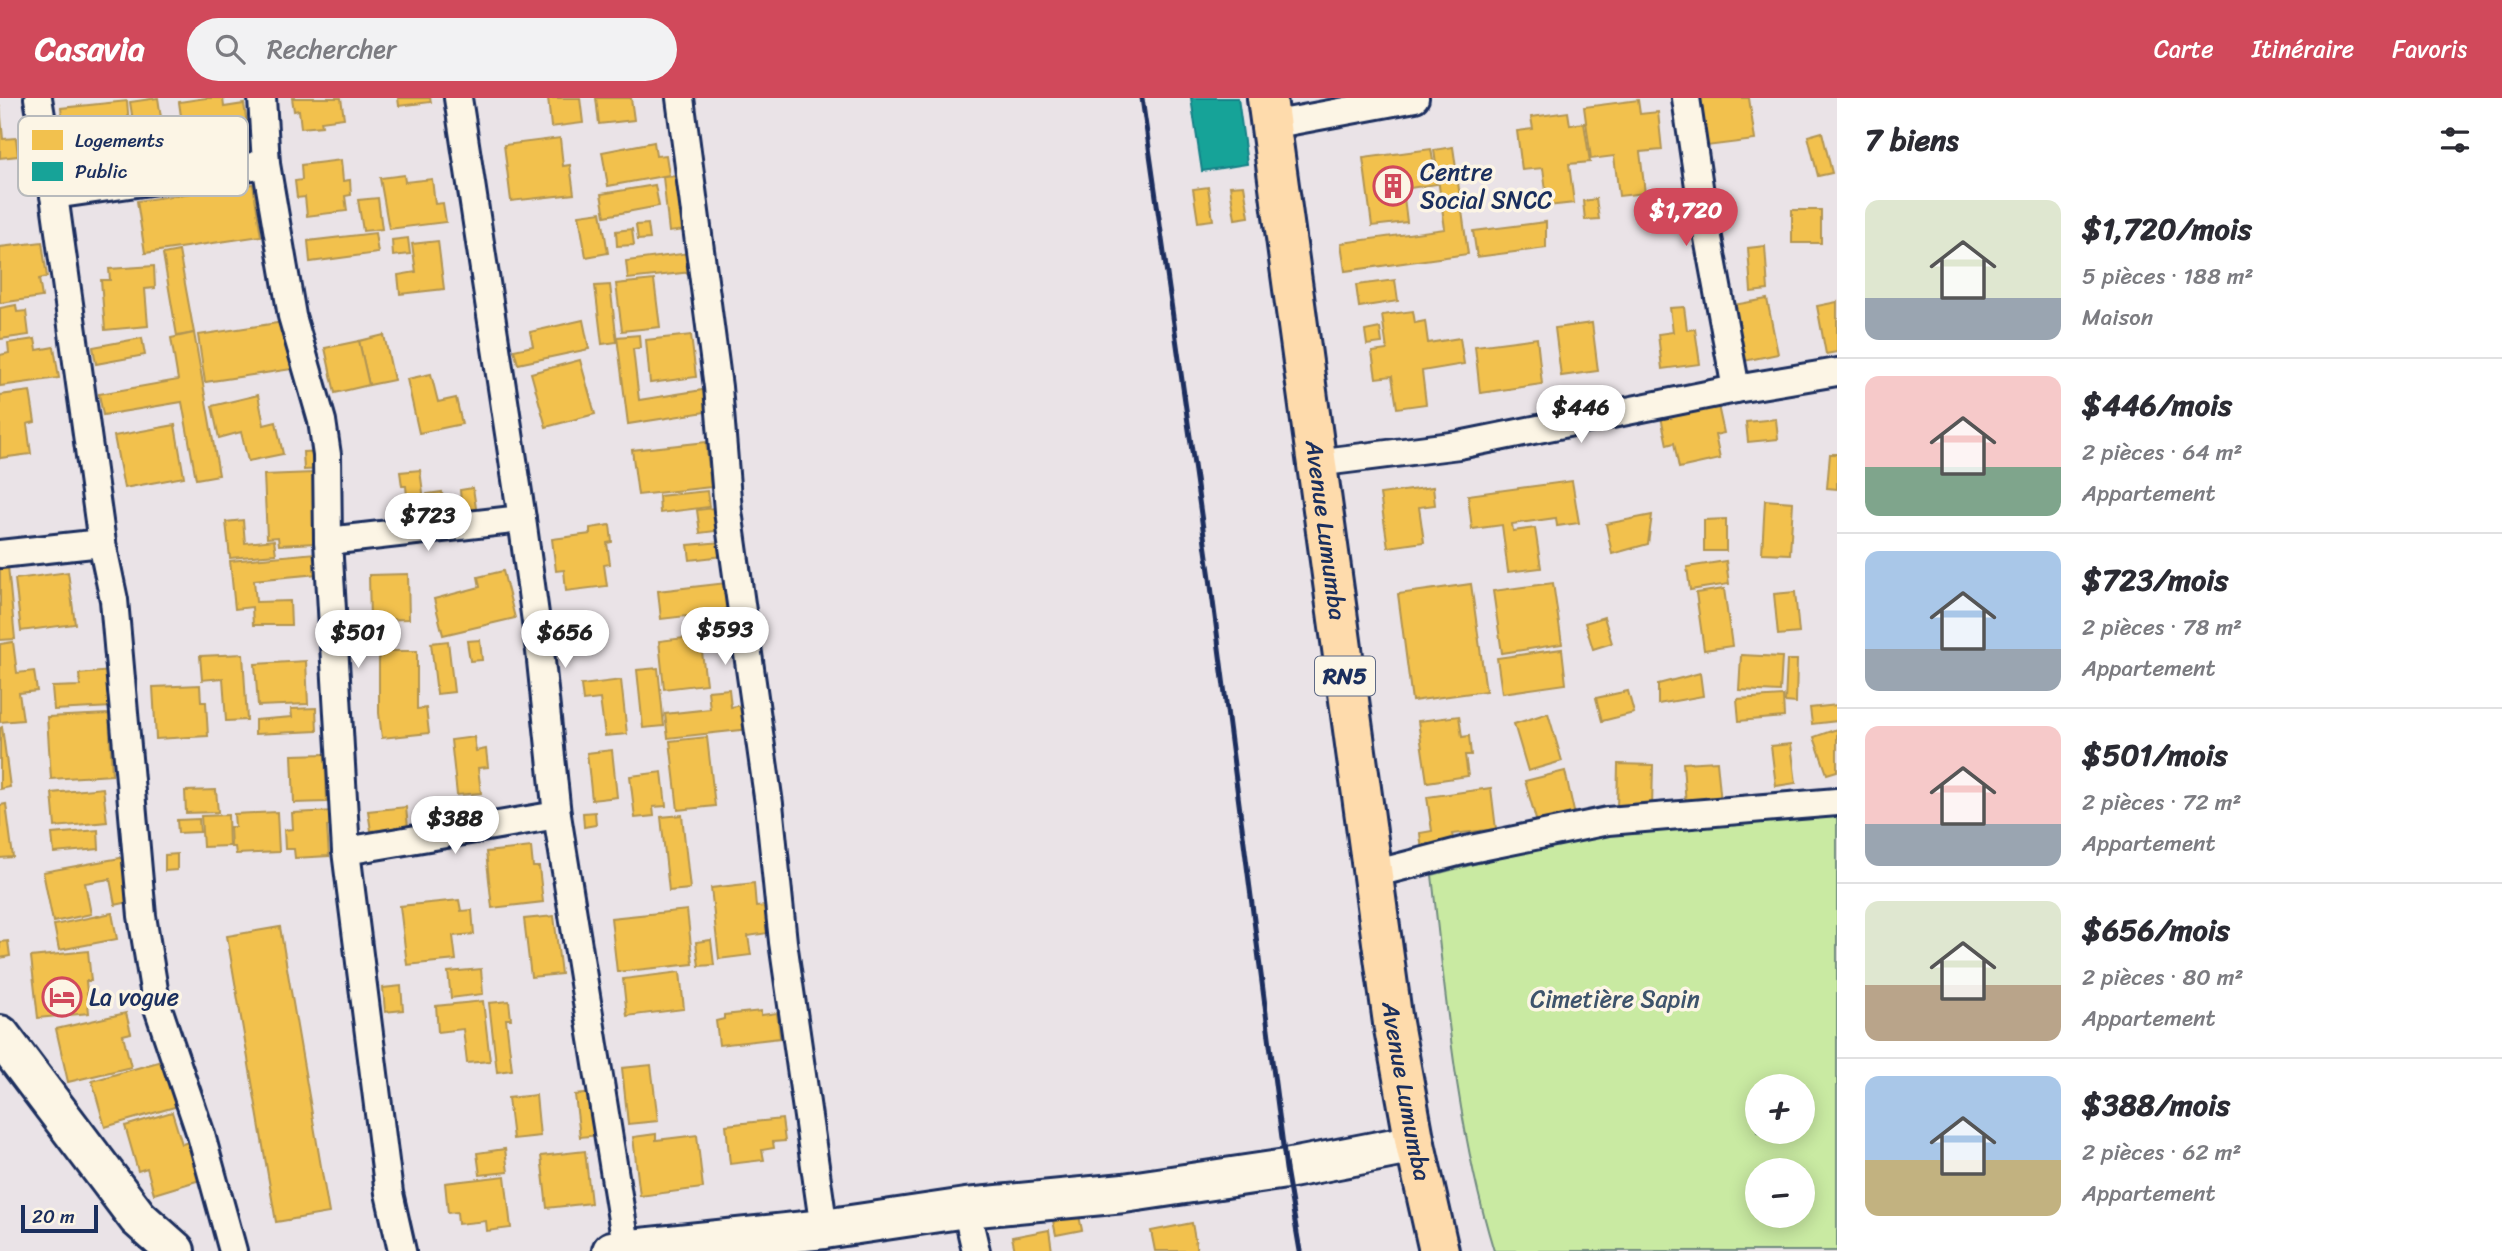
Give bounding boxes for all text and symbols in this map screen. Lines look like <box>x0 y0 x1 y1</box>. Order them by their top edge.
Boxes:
search box <box>187 18 677 81</box>
text: Casavia <box>35 20 145 78</box>
text: Rechercher <box>267 26 397 72</box>
text: Carte <box>2154 28 2214 70</box>
text: Itinéraire <box>2252 28 2354 70</box>
text: Favoris <box>2392 28 2467 70</box>
icon: search <box>211 30 249 68</box>
text: 7 biens <box>1865 113 1959 167</box>
legend <box>18 116 248 196</box>
icon: filters <box>2436 121 2474 159</box>
text: Logements <box>75 124 164 157</box>
place label: Centre Social SNCC <box>1420 151 1552 221</box>
text: Public <box>75 155 128 188</box>
building icon: Centre Social SNCC <box>1372 165 1414 207</box>
pin: $1,720 <box>1629 188 1743 248</box>
text: $1,720 <box>1650 190 1722 231</box>
text: $1,720/mois <box>2082 202 2252 256</box>
icon: home <box>1921 228 2005 312</box>
text: 5 pièces · 188 m² <box>2082 256 2254 297</box>
text: Maison <box>2082 297 2153 338</box>
text: $446/mois <box>2082 378 2232 432</box>
pin: $446 <box>1540 386 1622 445</box>
text: $446 <box>1552 387 1610 428</box>
icon: home <box>1921 404 2005 488</box>
text: 2 pièces · 64 m² <box>2082 432 2243 473</box>
street label: Avenue Lumumba <box>1293 436 1359 623</box>
text: Appartement <box>2082 473 2216 514</box>
pin: $723 <box>387 494 469 553</box>
text: $723 <box>401 495 455 536</box>
text: $723/mois <box>2082 553 2228 607</box>
icon: home <box>1921 579 2005 663</box>
text: 2 pièces · 78 m² <box>2082 607 2242 648</box>
pin: $593 <box>684 608 766 667</box>
text: $593 <box>697 609 753 650</box>
pin: $501 <box>317 610 399 670</box>
pin: $656 <box>524 610 606 670</box>
text: $501 <box>331 612 385 653</box>
text: $656 <box>537 612 593 653</box>
text: Appartement <box>2082 648 2216 689</box>
road number: RN5 <box>1315 656 1375 696</box>
text: $501/mois <box>2082 728 2228 782</box>
icon: home <box>1921 754 2005 838</box>
text: 2 pièces · 72 m² <box>2082 782 2242 823</box>
pin: $388 <box>414 796 496 856</box>
text: $388 <box>427 798 483 839</box>
text: Appartement <box>2082 823 2216 864</box>
text: $656/mois <box>2082 903 2230 957</box>
icon: home <box>1921 929 2005 1013</box>
text: 2 pièces · 80 m² <box>2082 957 2244 998</box>
hotel icon: La vogue <box>41 976 83 1018</box>
place label: La vogue <box>89 976 179 1018</box>
park label: Cimetière Sapin <box>1530 978 1700 1020</box>
street label: Avenue Lumumba <box>1369 998 1444 1185</box>
text: Appartement <box>2082 998 2216 1039</box>
map controls <box>1745 1074 1815 1228</box>
button: + <box>1745 1074 1815 1144</box>
text: $388/mois <box>2082 1078 2230 1132</box>
icon: home <box>1921 1104 2005 1188</box>
text: 2 pièces · 62 m² <box>2082 1132 2241 1173</box>
button: − <box>1745 1158 1815 1228</box>
text: Appartement <box>2082 1173 2216 1214</box>
text: 20 m <box>32 1200 75 1233</box>
scale bar <box>21 1202 98 1234</box>

